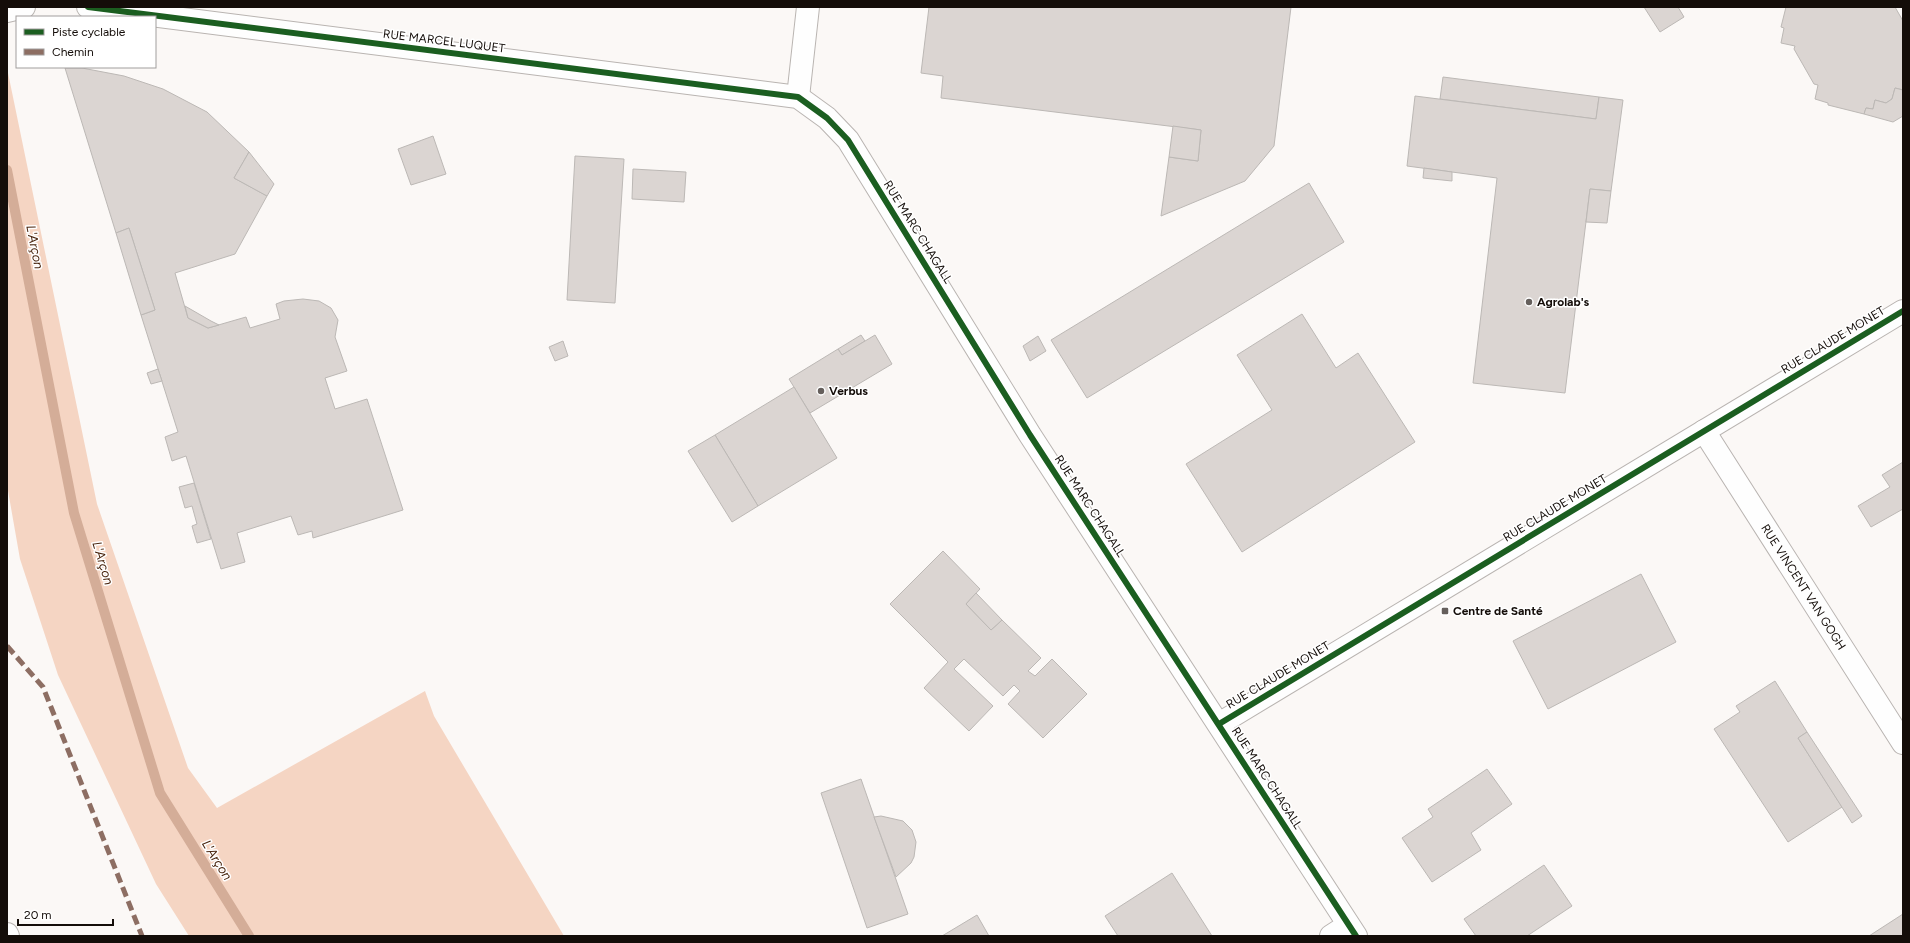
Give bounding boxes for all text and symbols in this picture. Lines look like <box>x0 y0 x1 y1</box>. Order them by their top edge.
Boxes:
legend <box>16 16 156 68</box>
text: Piste cyclable <box>52 25 126 39</box>
street label: RUE MARCEL LUQUET <box>382 27 506 55</box>
text: Chemin <box>52 45 94 59</box>
street label: RUE MARC CHAGALL <box>881 178 956 287</box>
water label: L'Arçon <box>23 224 47 270</box>
place label: Agrolab's <box>1537 295 1590 309</box>
marker: Agrolab's <box>1524 297 1534 307</box>
street label: RUE CLAUDE MONET <box>1779 303 1888 376</box>
place label: Verbus <box>829 384 868 398</box>
marker: Verbus <box>816 386 826 396</box>
street label: RUE MARC CHAGALL <box>1052 452 1129 560</box>
street label: RUE CLAUDE MONET <box>1501 471 1610 544</box>
street label: RUE VINCENT VAN GOGH <box>1758 521 1849 652</box>
water label: L'Arçon <box>89 540 117 586</box>
place label: Centre de Santé <box>1453 604 1543 618</box>
marker: Centre de Santé <box>1440 606 1450 616</box>
street label: RUE CLAUDE MONET <box>1224 638 1333 711</box>
street label: RUE MARC CHAGALL <box>1229 724 1306 832</box>
water label: L'Arçon <box>199 837 235 883</box>
scale bar <box>18 901 113 927</box>
text: 20 m <box>24 908 52 922</box>

